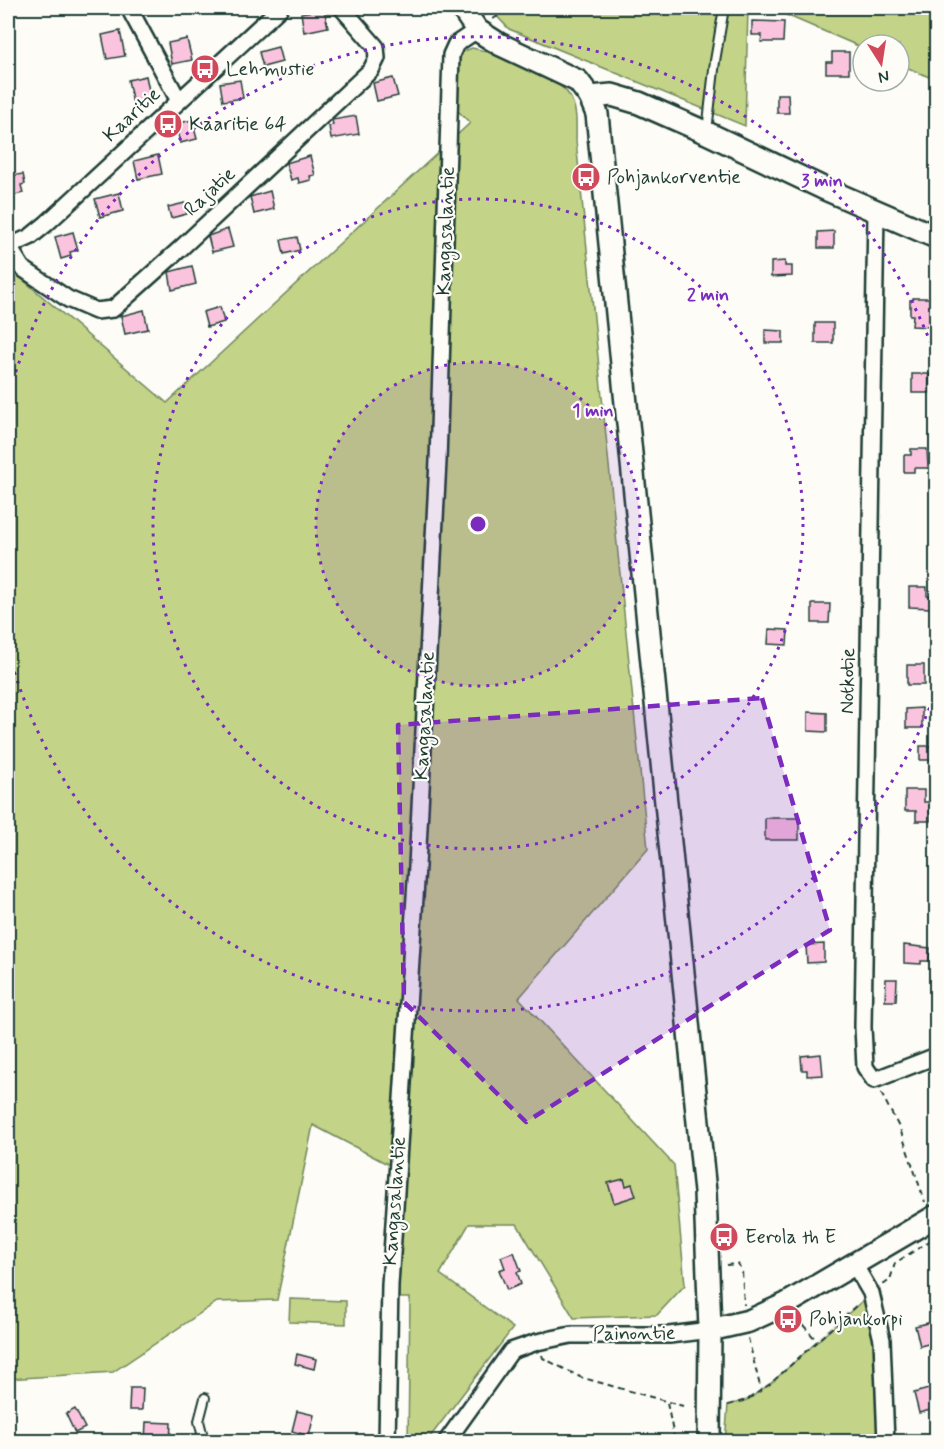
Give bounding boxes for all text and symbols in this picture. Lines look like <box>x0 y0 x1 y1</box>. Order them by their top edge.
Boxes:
north arrow <box>851 33 911 93</box>
bus stop icon: Lehmustie <box>189 53 221 85</box>
place label: Lehmustie <box>226 56 315 83</box>
text: N <box>876 65 891 88</box>
street label: Kaaritie <box>97 81 167 149</box>
bus stop icon: Kaaritie 64 <box>152 108 184 140</box>
place label: Kaaritie 64 <box>189 111 287 138</box>
street label: Rajatie <box>178 161 242 223</box>
bus stop icon: Pohjankorventie <box>570 161 602 193</box>
place label: Pohjankorventie <box>607 164 741 191</box>
street label: Kangasalantie <box>430 166 463 296</box>
text: 3 min <box>801 169 843 193</box>
text: 2 min <box>687 283 729 307</box>
text: 1 min <box>572 399 614 423</box>
centre of rings <box>468 514 488 534</box>
street label: Notkotie <box>834 647 862 714</box>
street label: Kangasalantie <box>408 651 443 781</box>
street label: Kangasalantie <box>377 1135 414 1267</box>
bus stop icon: Eerola th E <box>708 1221 740 1253</box>
place label: Eerola th E <box>745 1224 836 1251</box>
bus stop icon: Pohjankorpi <box>772 1303 804 1335</box>
place label: Pohjankorpi <box>809 1306 903 1333</box>
street label: Painontie <box>592 1320 676 1348</box>

